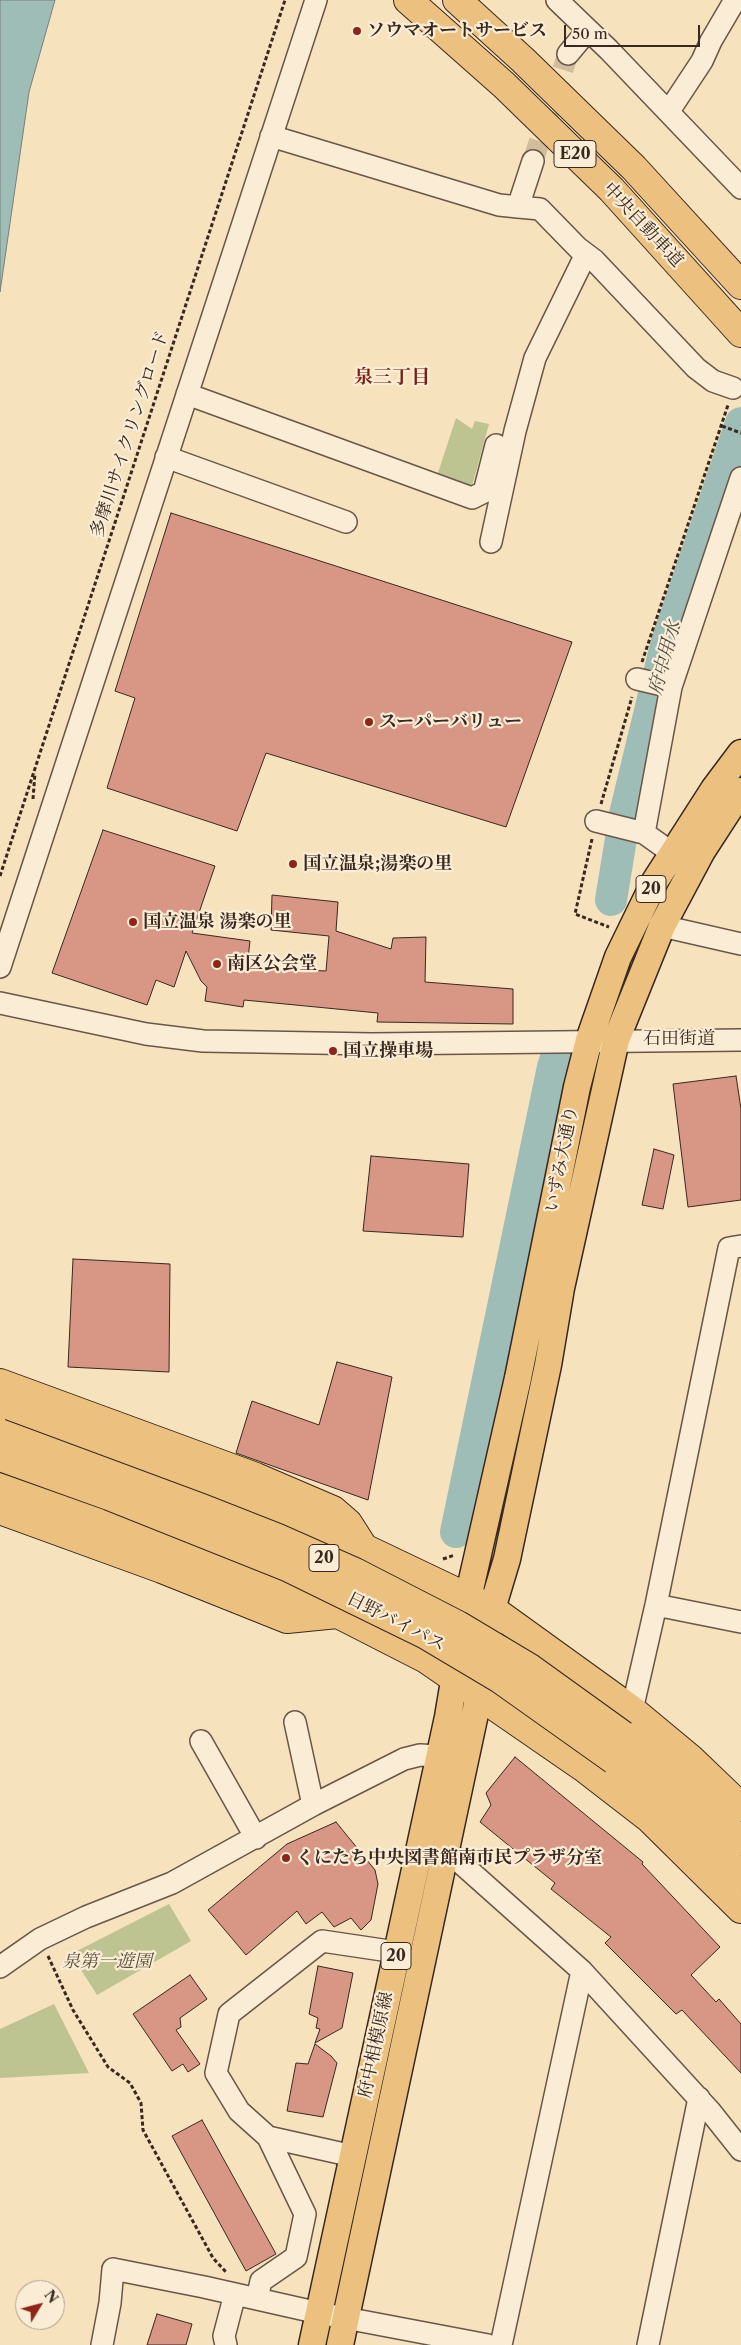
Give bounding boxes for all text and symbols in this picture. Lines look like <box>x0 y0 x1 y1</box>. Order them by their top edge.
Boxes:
scale bar <box>566 15 702 47</box>
place label: ソウマオートサービス <box>367 20 547 42</box>
text: 50 m <box>572 24 608 43</box>
marker: ソウマオートサービス <box>351 25 363 37</box>
road number: E20 <box>554 140 596 168</box>
street label: 中央自動車道 <box>598 178 688 272</box>
street label: 多摩川サイクリングロード <box>86 328 174 540</box>
district label: 泉三丁目 <box>354 367 430 389</box>
water label: 府中用水 <box>644 618 686 698</box>
place label: スーパーバリュー <box>379 711 522 733</box>
marker: スーパーバリュー <box>363 716 375 728</box>
place label: 国立温泉;湯楽の里 <box>303 853 452 875</box>
marker: 国立温泉;湯楽の里 <box>287 858 299 870</box>
road number: 20 <box>636 876 666 902</box>
place label: 国立温泉 湯楽の里 <box>143 911 292 933</box>
marker: 国立温泉 湯楽の里 <box>127 916 139 928</box>
place label: 南区公会堂 <box>227 953 317 975</box>
marker: 南区公会堂 <box>211 958 223 970</box>
street label: 石田街道 <box>643 1028 715 1050</box>
place label: 国立操車場 <box>343 1040 433 1062</box>
marker: 国立操車場 <box>327 1045 339 1057</box>
street label: いずみ大通り <box>541 1104 583 1214</box>
road number: 20 <box>309 1545 339 1572</box>
street label: 日野バイパス <box>343 1588 449 1656</box>
place label: くにたち中央図書館南市民プラザ分室 <box>296 1847 602 1869</box>
marker: くにたち中央図書館南市民プラザ分室 <box>280 1852 292 1864</box>
road number: 20 <box>381 1942 411 1970</box>
park label: 泉第一遊園 <box>62 1951 152 1973</box>
street label: 府中相模原線 <box>354 1990 398 2100</box>
north arrow <box>15 2280 65 2330</box>
text: N <box>40 2286 62 2307</box>

